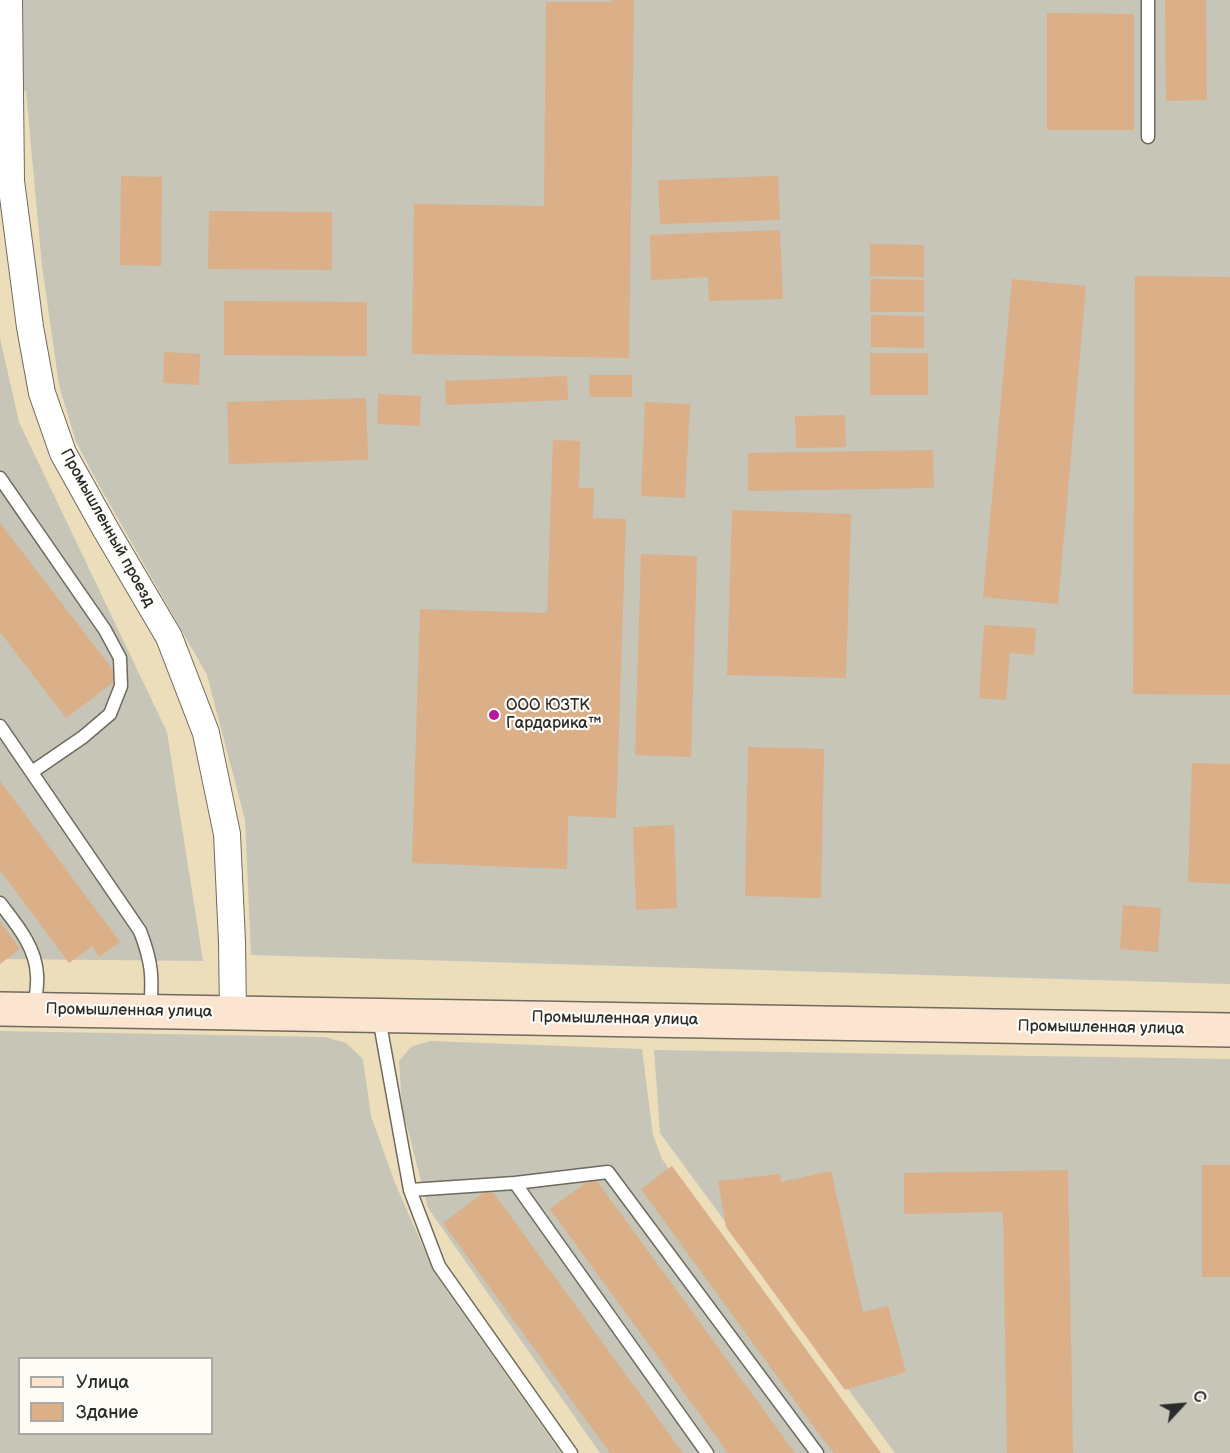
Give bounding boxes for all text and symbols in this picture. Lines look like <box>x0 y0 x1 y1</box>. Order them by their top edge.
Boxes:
street label: Промышленный проезд <box>56 446 158 610</box>
place label: ООО ЮЗТК Гардарика™ <box>506 696 601 734</box>
marker: ООО ЮЗТК Гардарика™ <box>487 708 501 722</box>
street label: Промышленная улица <box>45 1000 213 1022</box>
street label: Промышленная улица <box>531 1008 699 1030</box>
street label: Промышленная улица <box>1017 1017 1185 1039</box>
legend <box>18 1357 213 1435</box>
text: Улица <box>76 1372 129 1393</box>
north arrow <box>1152 1375 1212 1435</box>
text: С <box>1188 1388 1210 1406</box>
text: Здание <box>76 1402 138 1423</box>

